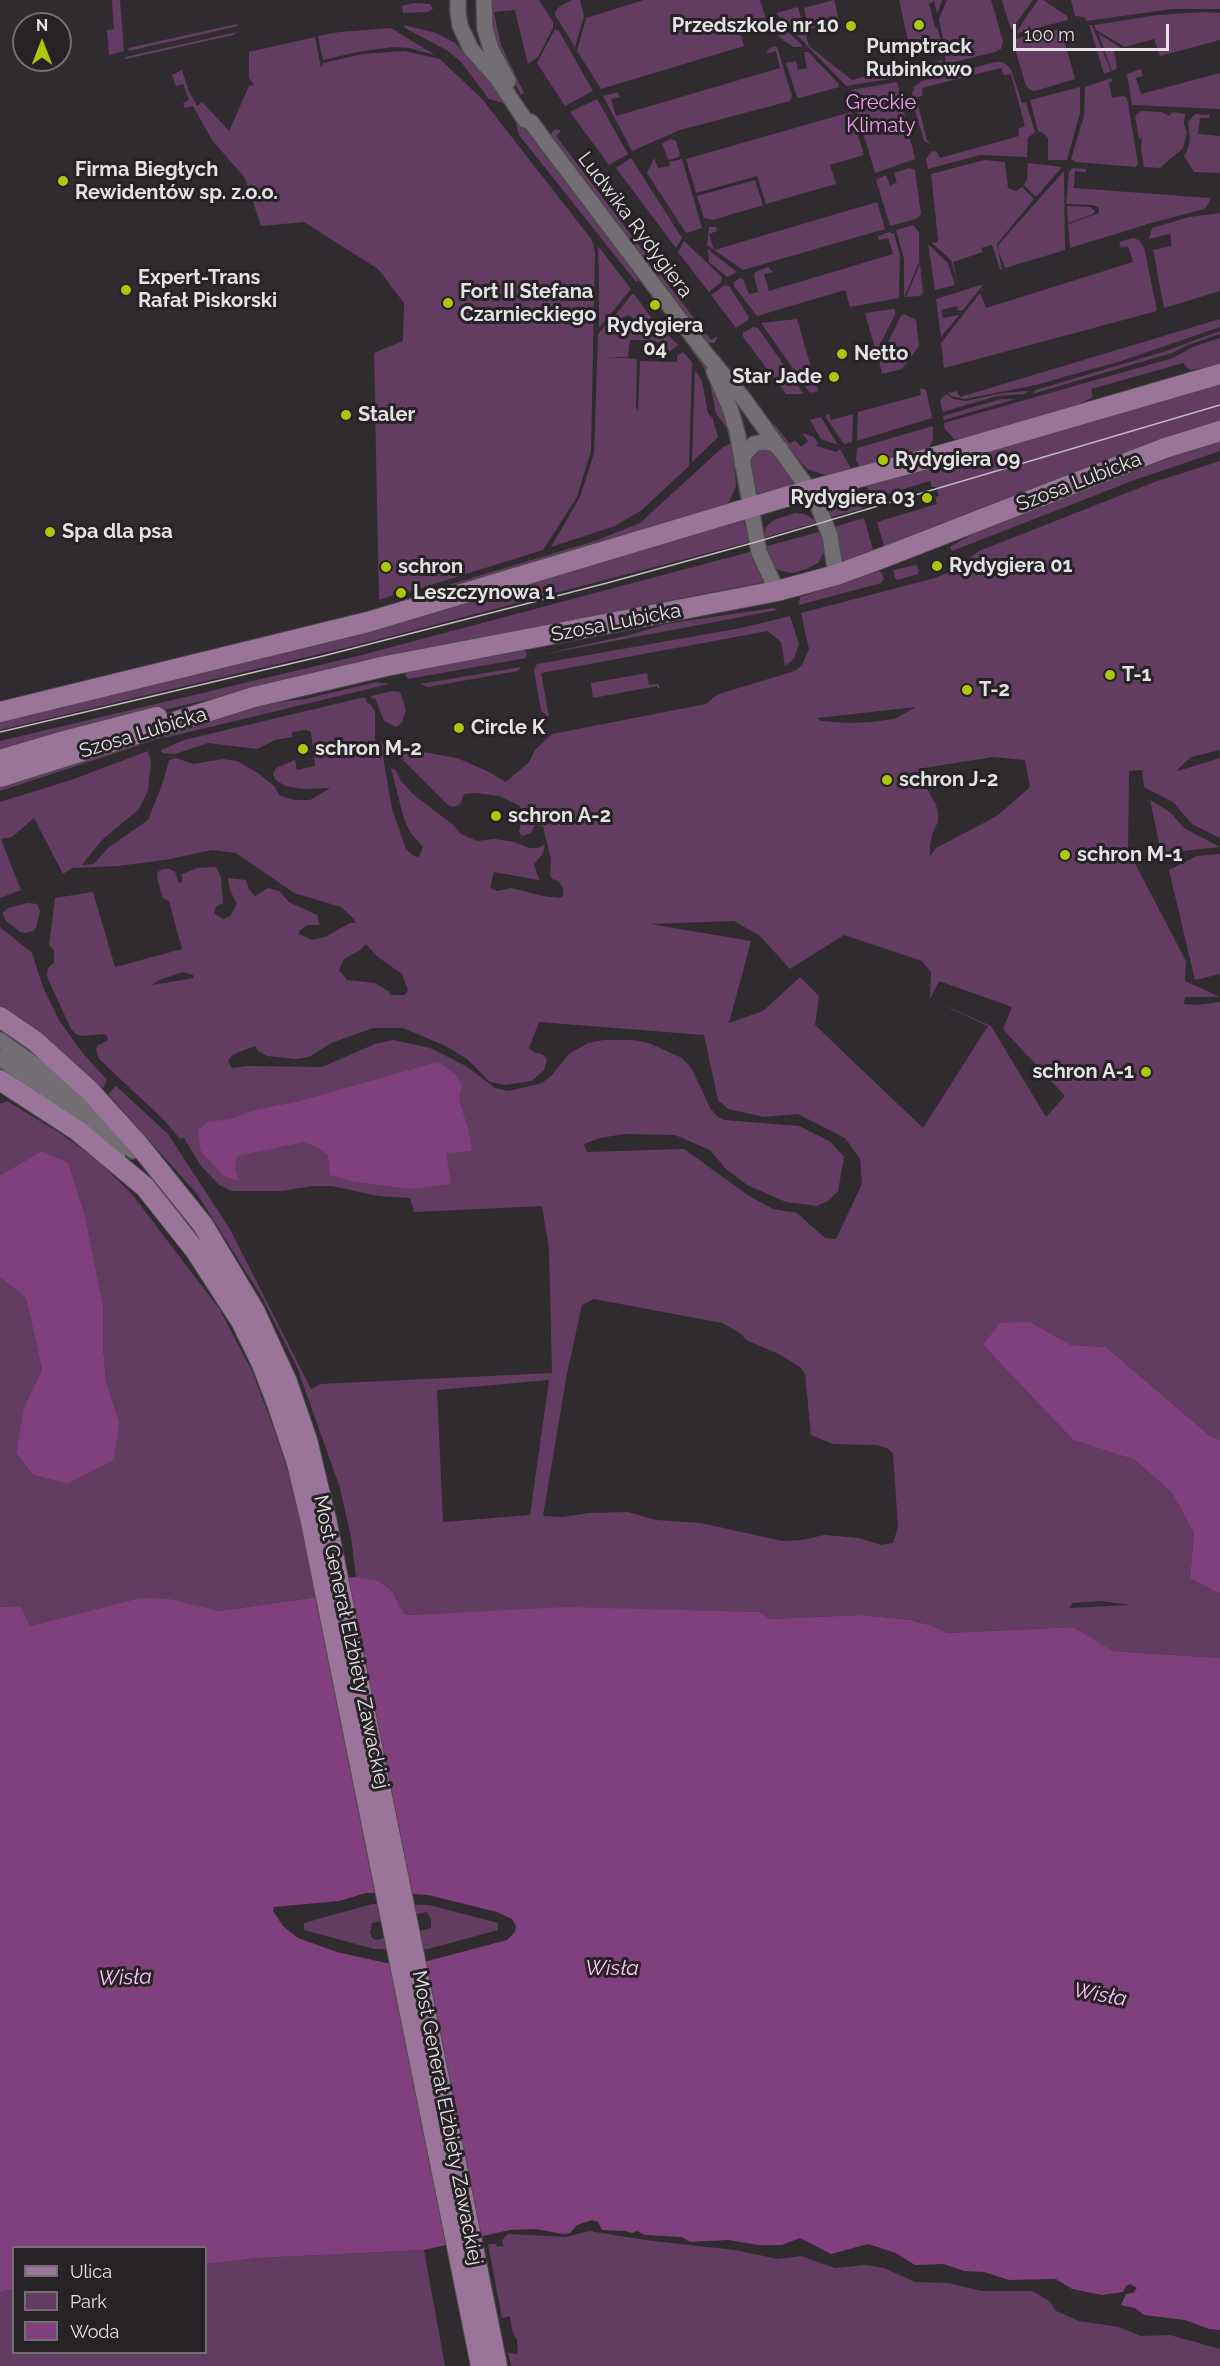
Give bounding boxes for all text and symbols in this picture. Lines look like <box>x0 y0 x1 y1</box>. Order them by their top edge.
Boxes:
north arrow <box>12 12 72 72</box>
scale bar <box>1016 12 1172 50</box>
place label: Przedszkole nr 10 <box>672 14 839 38</box>
text: N <box>36 16 48 35</box>
marker: Pumptrack Rubinkowo <box>912 18 926 32</box>
marker: Przedszkole nr 10 <box>844 19 858 33</box>
text: 100 m <box>1024 24 1075 45</box>
place label: Pumptrack Rubinkowo <box>866 35 972 82</box>
park label: Greckie Klimaty <box>846 91 916 138</box>
street label: Ludwika Rydygiera <box>572 148 698 302</box>
place label: Firma Biegłych Rewidentów sp. z.o.o. <box>75 158 278 205</box>
marker: Firma Biegłych Rewidentów sp. z.o.o. <box>56 174 70 188</box>
place label: Expert-Trans Rafał Piskorski <box>138 266 277 313</box>
place label: Fort II Stefana Czarnieckiego <box>460 280 596 327</box>
marker: Expert-Trans Rafał Piskorski <box>119 283 133 297</box>
marker: Fort II Stefana Czarnieckiego <box>441 296 455 310</box>
marker: Rydygiera 04 <box>648 298 662 312</box>
place label: Rydygiera 04 <box>607 314 703 361</box>
place label: Netto <box>854 342 908 366</box>
marker: Netto <box>835 347 849 361</box>
place label: Star Jade <box>732 365 822 389</box>
marker: Star Jade <box>827 370 841 384</box>
place label: Staler <box>358 403 415 427</box>
marker: Staler <box>339 408 353 422</box>
street label: Szosa Lubicka <box>1013 447 1145 517</box>
place label: Rydygiera 09 <box>895 448 1020 472</box>
marker: Rydygiera 09 <box>876 453 890 467</box>
place label: Rydygiera 03 <box>790 486 915 510</box>
marker: Rydygiera 03 <box>920 491 934 505</box>
place label: Spa dla psa <box>62 520 173 544</box>
marker: Spa dla psa <box>43 525 57 539</box>
place label: Rydygiera 01 <box>949 554 1072 578</box>
place label: schron <box>398 555 463 579</box>
marker: Rydygiera 01 <box>930 559 944 573</box>
marker: schron <box>379 560 393 574</box>
place label: Leszczynowa 1 <box>413 581 555 605</box>
marker: Leszczynowa 1 <box>394 586 408 600</box>
street label: Szosa Lubicka <box>549 599 683 647</box>
place label: T-1 <box>1122 663 1151 687</box>
marker: T-1 <box>1103 668 1117 682</box>
place label: T-2 <box>979 678 1010 702</box>
marker: T-2 <box>960 683 974 697</box>
street label: Szosa Lubicka <box>76 702 210 764</box>
place label: Circle K <box>471 716 545 740</box>
marker: Circle K <box>452 721 466 735</box>
place label: schron M-2 <box>315 737 422 761</box>
marker: schron M-2 <box>296 742 310 756</box>
place label: schron J-2 <box>899 768 998 792</box>
marker: schron J-2 <box>880 773 894 787</box>
place label: schron A-2 <box>508 804 611 828</box>
marker: schron A-2 <box>489 809 503 823</box>
place label: schron M-1 <box>1077 843 1182 867</box>
marker: schron M-1 <box>1058 848 1072 862</box>
place label: schron A-1 <box>1032 1060 1134 1084</box>
marker: schron A-1 <box>1139 1065 1153 1079</box>
street label: Most Generał Elżbiety Zawackiej <box>308 1493 394 1791</box>
water label: Wisła <box>585 1956 639 1982</box>
water label: Wisła <box>98 1964 152 1992</box>
street label: Most Generał Elżbiety Zawackiej <box>407 1969 487 2267</box>
water label: Wisła <box>1071 1978 1129 2012</box>
legend <box>12 2246 207 2354</box>
text: Ulica <box>70 2261 112 2282</box>
text: Park <box>70 2291 107 2312</box>
text: Woda <box>70 2321 119 2342</box>

